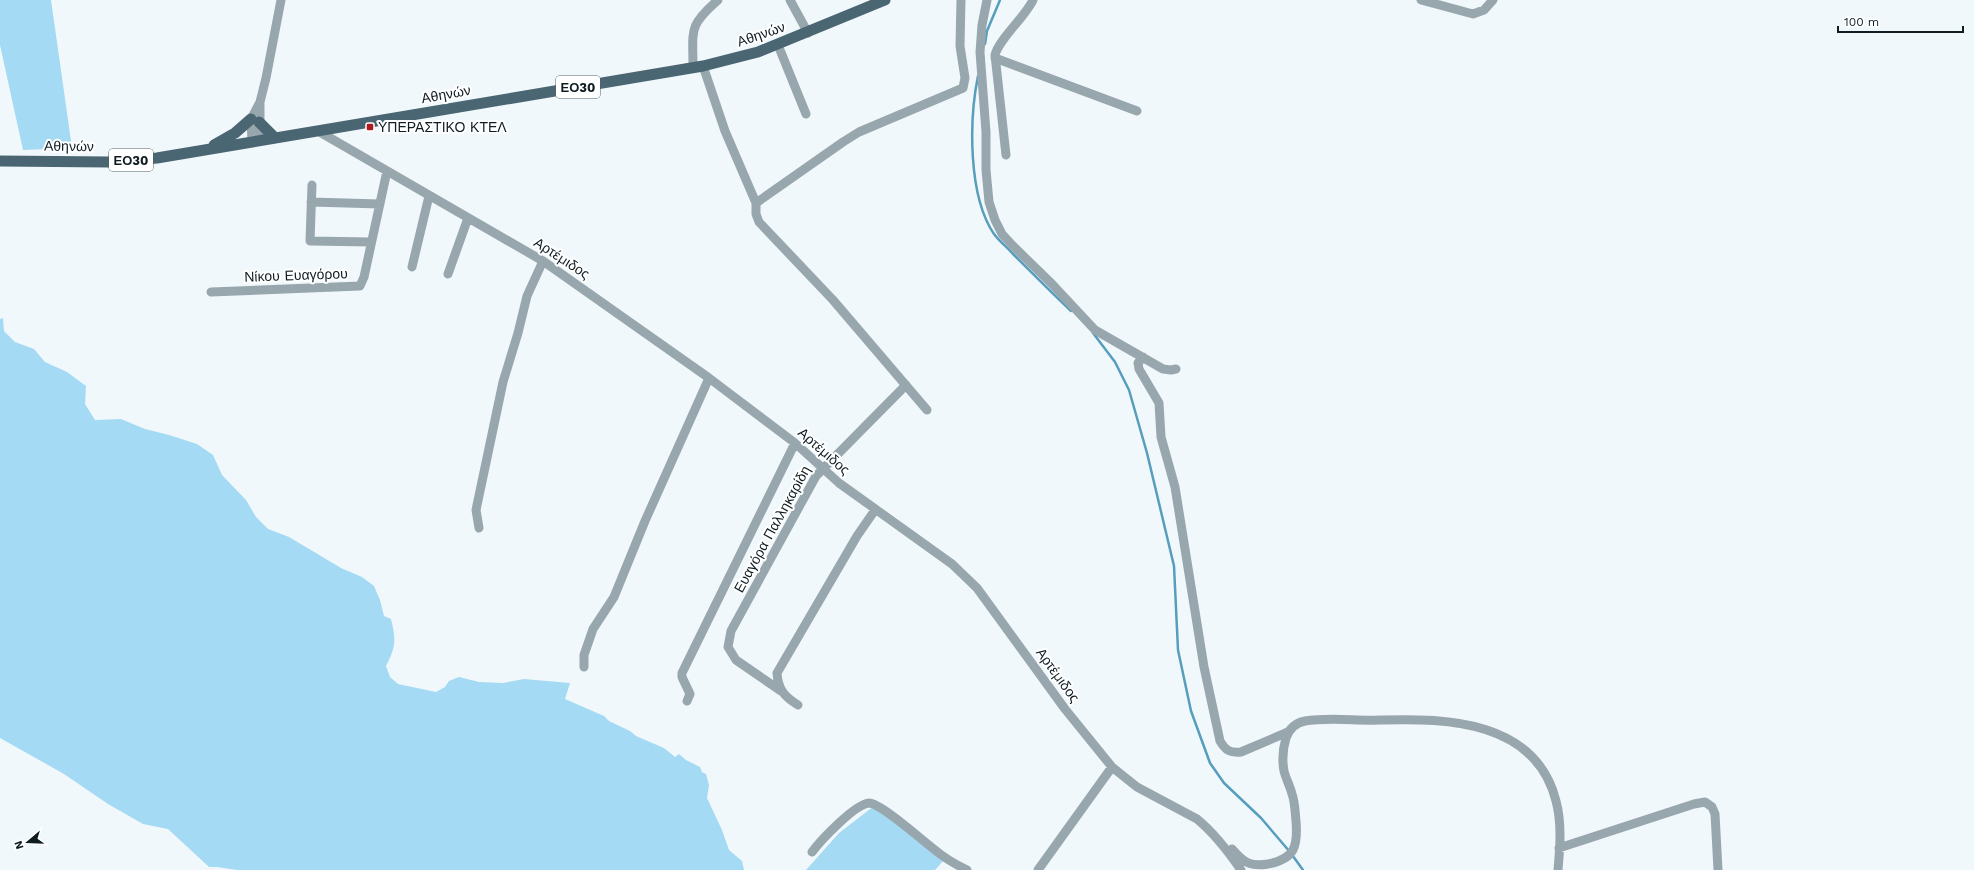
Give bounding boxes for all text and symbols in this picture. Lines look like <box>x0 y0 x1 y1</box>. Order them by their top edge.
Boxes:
scale bar <box>1838 8 1963 34</box>
text: 100 m <box>1844 15 1879 29</box>
street label: Αθηνών <box>735 18 787 50</box>
road number: ΕΟ30 <box>556 76 600 98</box>
street label: Αθηνών <box>420 82 472 106</box>
place label: ΥΠΕΡΑΣΤΙΚΟ ΚΤΕΛ <box>378 119 507 135</box>
marker: ΥΠΕΡΑΣΤΙΚΟ ΚΤΕΛ <box>365 122 375 132</box>
street label: Αθηνών <box>44 138 94 154</box>
road number: ΕΟ30 <box>109 149 153 171</box>
street label: Αρτέμιδος <box>531 234 593 282</box>
street label: Νίκου Ευαγόρου <box>244 265 348 285</box>
street label: Αρτέμιδος <box>795 424 853 478</box>
street label: Ευαγόρα Παλληκαρίδη <box>731 463 813 595</box>
street label: Αρτέμιδος <box>1033 645 1083 705</box>
north arrow <box>8 822 48 862</box>
text: N <box>12 839 26 851</box>

